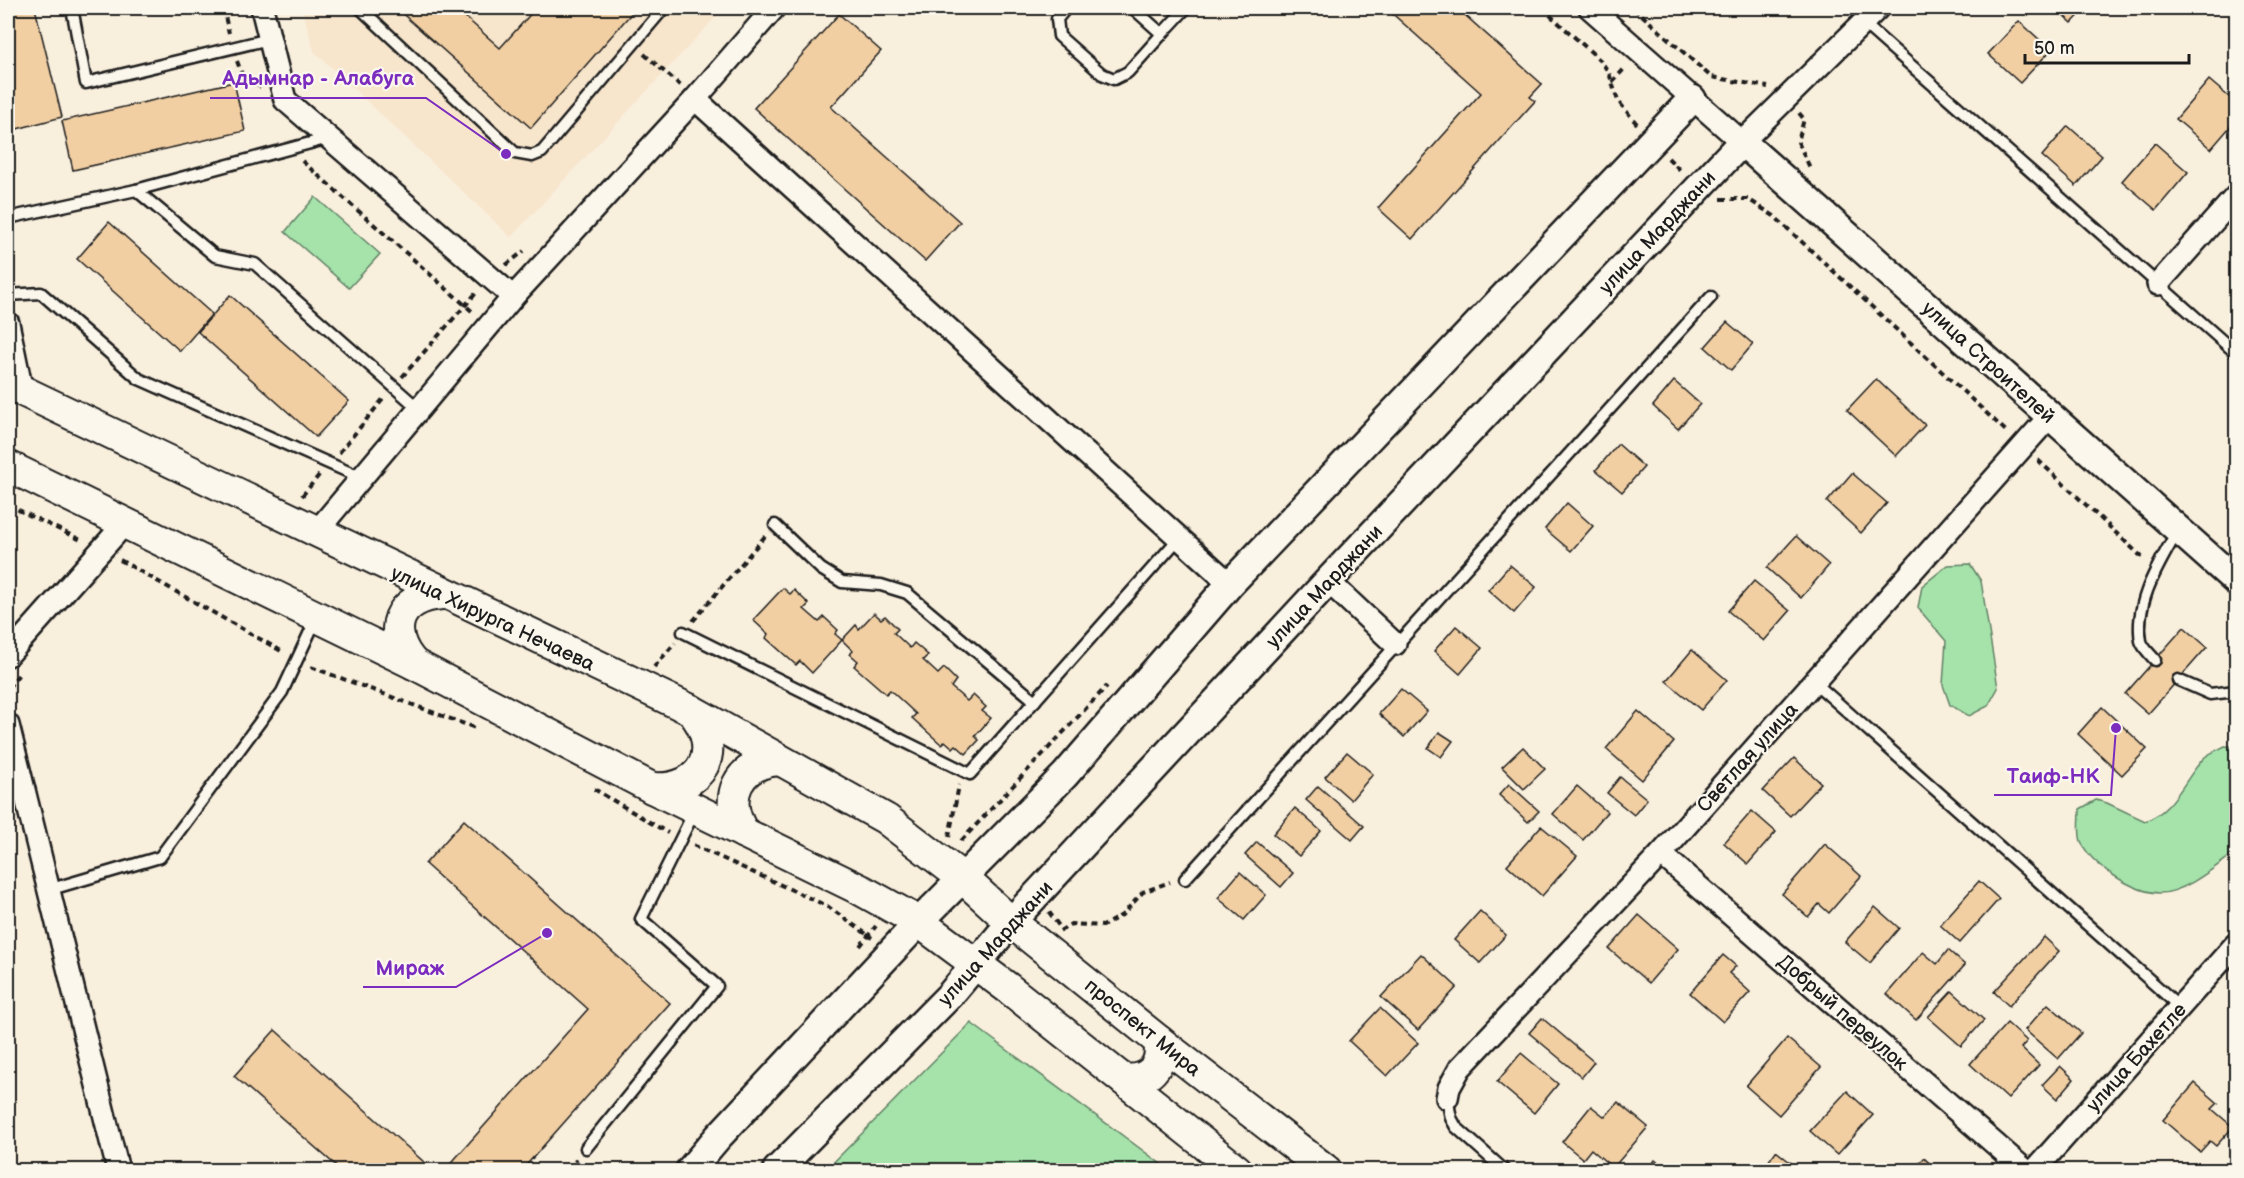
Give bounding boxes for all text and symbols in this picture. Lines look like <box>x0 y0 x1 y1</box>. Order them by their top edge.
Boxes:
scale bar <box>2025 27 2188 65</box>
text: 50 m <box>2034 38 2075 59</box>
callout: Адымнар - Алабуга <box>210 59 426 98</box>
text: Адымнар - Алабуга <box>221 66 415 91</box>
street label: улица Марджани <box>1594 166 1721 299</box>
street label: улица Строителей <box>1917 297 2060 429</box>
street label: улица Марджани <box>1261 520 1388 653</box>
street label: улица Хирурга Нечаева <box>387 561 598 677</box>
street label: Светлая улица <box>1692 698 1803 818</box>
callout: Таиф-НК <box>1994 756 2111 795</box>
text: Таиф-НК <box>2007 764 2100 789</box>
street label: улица Марджани <box>933 876 1058 1011</box>
callout: Мираж <box>363 948 456 987</box>
street label: Добрый переулок <box>1772 950 1913 1076</box>
text: Мираж <box>376 956 445 981</box>
street label: проспект Мира <box>1080 974 1205 1082</box>
street label: улица Бахетле <box>2082 998 2192 1117</box>

